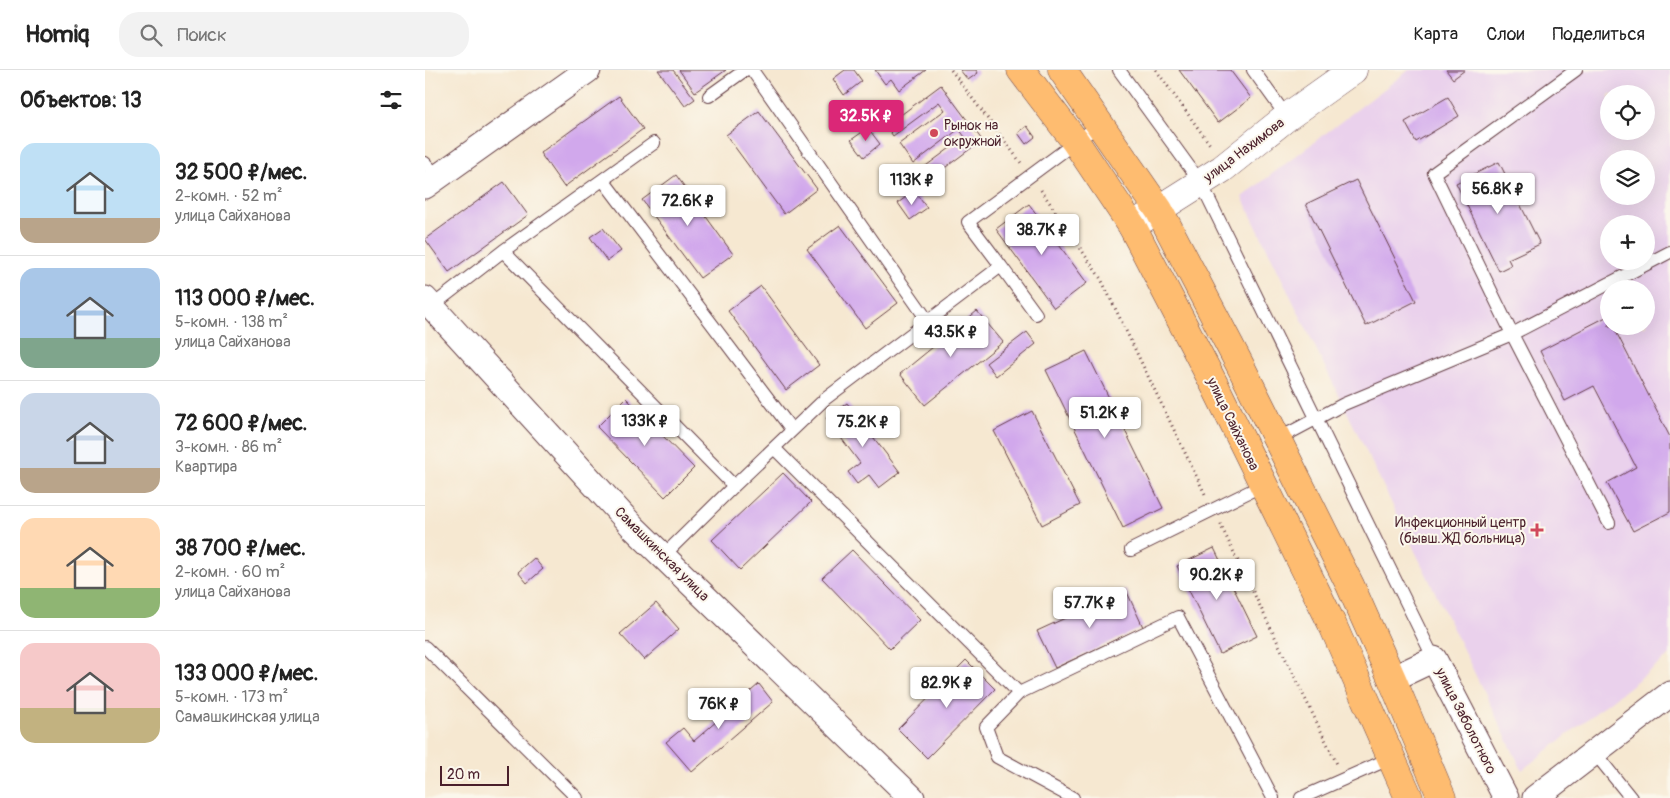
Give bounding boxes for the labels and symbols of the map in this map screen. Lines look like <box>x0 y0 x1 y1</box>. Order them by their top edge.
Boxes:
pin: 32.5K ₽ <box>820 100 912 142</box>
street label: улица Нахимова <box>1199 114 1288 186</box>
place label: Рынок на окружной <box>944 117 1002 150</box>
marker: Рынок на окружной <box>928 127 940 139</box>
pin: 113K ₽ <box>871 164 953 206</box>
pin: 56.8K ₽ <box>1452 172 1544 215</box>
pin: 72.6K ₽ <box>642 184 734 227</box>
pin: 38.7K ₽ <box>996 214 1088 256</box>
pin: 43.5K ₽ <box>905 316 997 358</box>
street label: улица Сайханова <box>1203 374 1263 473</box>
pin: 51.2K ₽ <box>1059 396 1151 439</box>
pin: 133K ₽ <box>604 404 686 447</box>
pin: 75.2K ₽ <box>817 406 909 448</box>
street label: Самашкинская улица <box>611 503 713 605</box>
place label: Инфекционный центр (бывш. ЖД больница) <box>1395 514 1526 547</box>
marker: Инфекционный центр (бывш. ЖД больница) <box>1530 523 1544 537</box>
pin: 90.2K ₽ <box>1171 558 1263 601</box>
pin: 57.7K ₽ <box>1044 586 1136 629</box>
street label: улица Заболотного <box>1431 664 1500 777</box>
pin: 82.9K ₽ <box>901 666 993 709</box>
pin: 76K ₽ <box>684 688 754 730</box>
scale bar <box>440 763 509 786</box>

